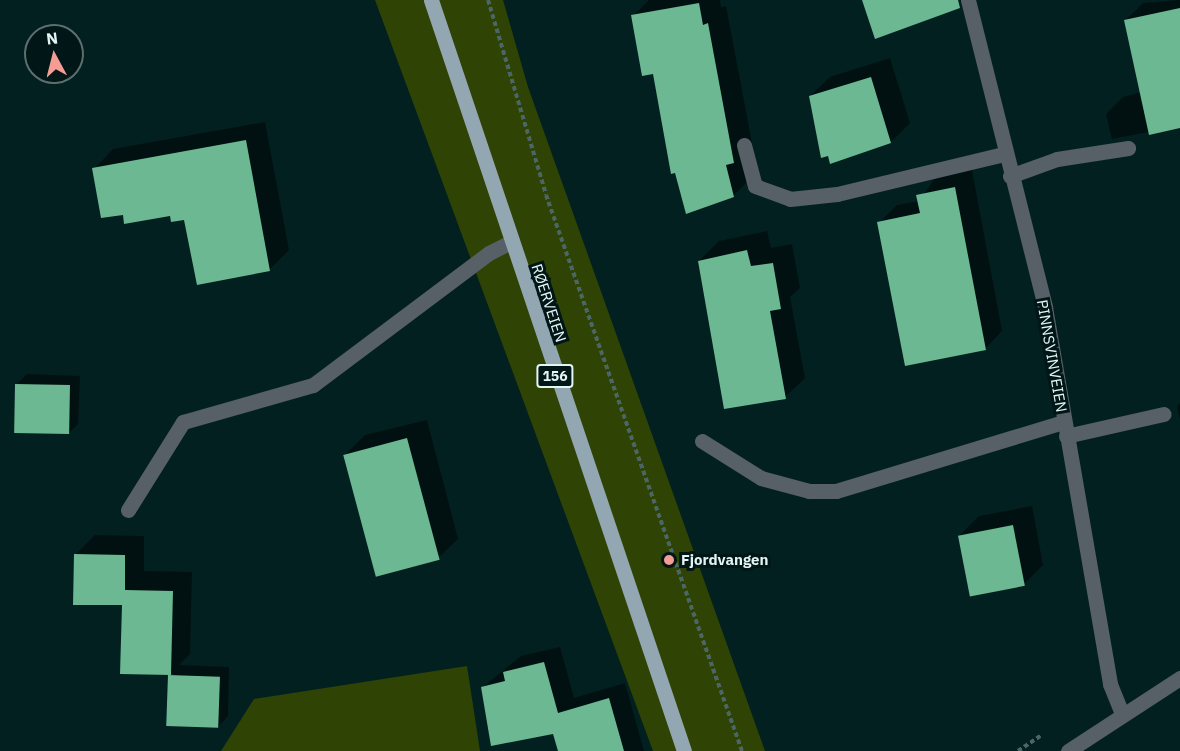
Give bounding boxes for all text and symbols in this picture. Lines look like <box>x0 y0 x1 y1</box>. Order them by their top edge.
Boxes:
north arrow <box>24 24 84 84</box>
text: N <box>45 27 59 49</box>
street label: RØERVEIEN <box>528 262 570 344</box>
street label: PINNSVINVEIEN <box>1033 298 1071 414</box>
road number: 156 <box>536 365 574 387</box>
place label: Fjordvangen <box>681 551 768 569</box>
marker: Fjordvangen <box>662 553 676 567</box>

